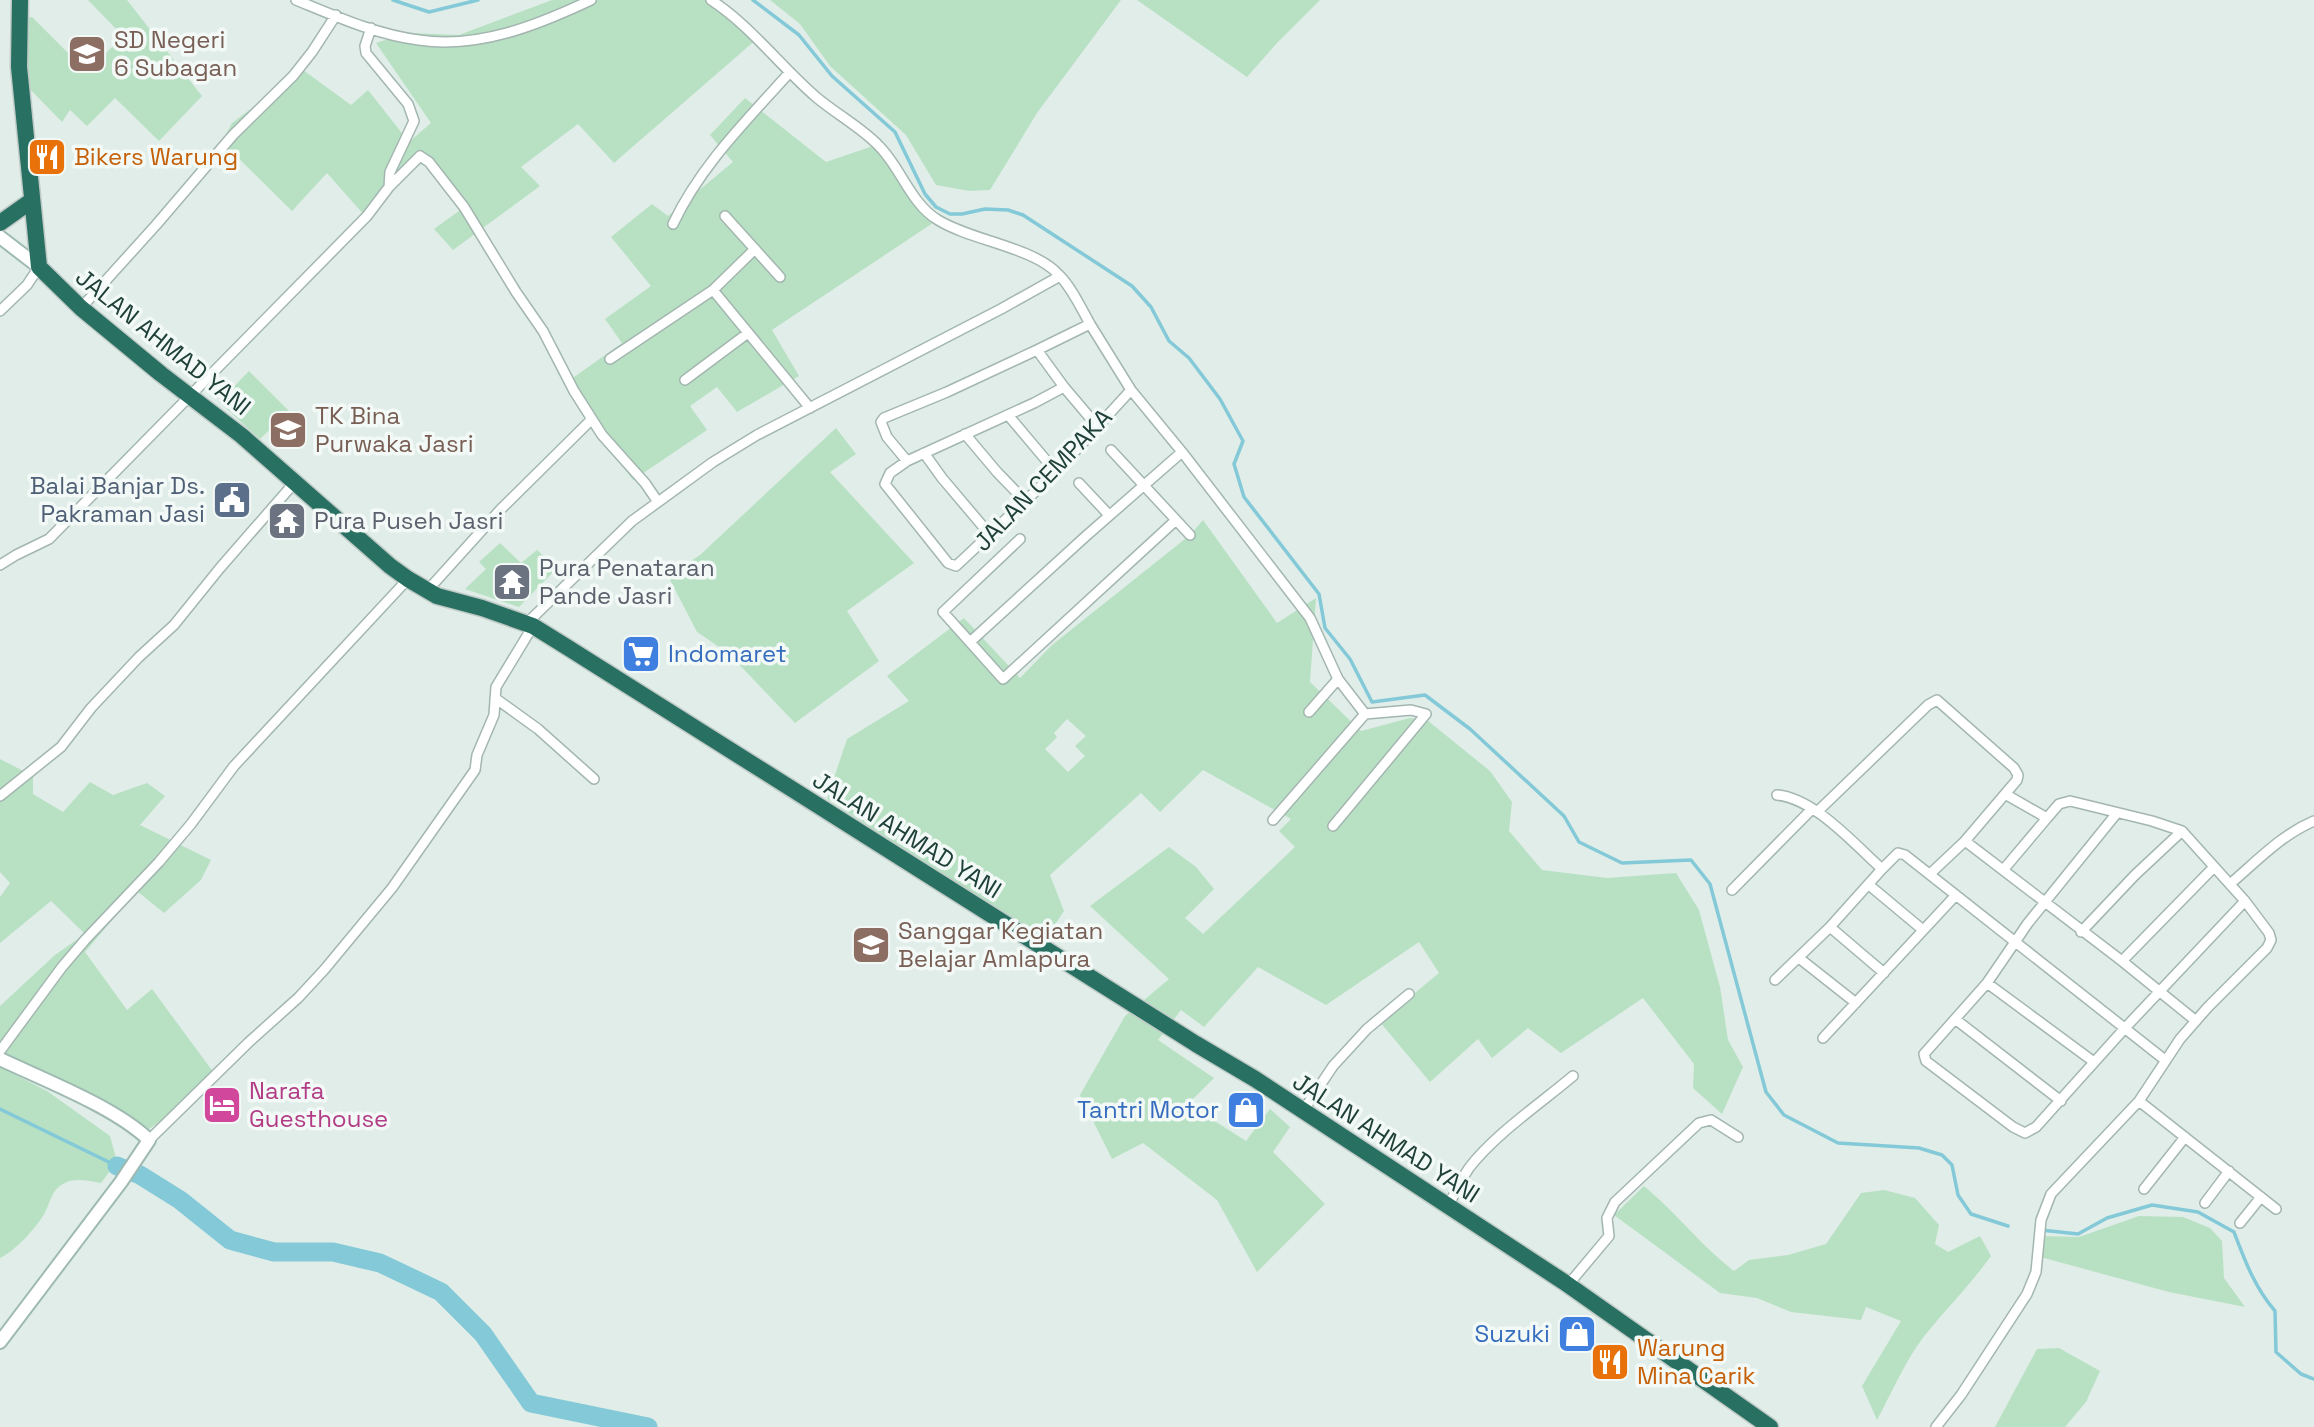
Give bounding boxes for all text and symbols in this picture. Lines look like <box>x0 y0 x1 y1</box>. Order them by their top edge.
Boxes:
place label: SD Negeri 6 Subagan <box>114 24 237 83</box>
school or university icon: SD Negeri 6 Subagan <box>66 33 108 75</box>
restaurant icon: Bikers Warung <box>26 136 68 178</box>
place label: Bikers Warung <box>74 141 238 172</box>
street label: JALAN AHMAD YANI <box>69 261 257 422</box>
place label: TK Bina Purwaka Jasri <box>315 400 474 459</box>
street label: JALAN CEMPAKA <box>967 402 1119 558</box>
school or university icon: TK Bina Purwaka Jasri <box>267 409 309 451</box>
place label: Balai Banjar Ds. Pakraman Jasi <box>30 470 205 529</box>
public building icon: Balai Banjar Ds. Pakraman Jasi <box>211 479 253 521</box>
temple icon: Pura Puseh Jasri <box>266 500 308 542</box>
place label: Pura Puseh Jasri <box>314 505 504 536</box>
place label: Pura Penataran Pande Jasri <box>539 552 715 611</box>
temple icon: Pura Penataran Pande Jasri <box>491 561 533 603</box>
supermarket icon: Indomaret <box>620 633 662 675</box>
place label: Indomaret <box>668 638 787 669</box>
street label: JALAN AHMAD YANI <box>807 764 1007 905</box>
place label: Sanggar Kegiatan Belajar Amlapura <box>898 915 1103 974</box>
school or university icon: Sanggar Kegiatan Belajar Amlapura <box>850 924 892 966</box>
street label: JALAN AHMAD YANI <box>1287 1066 1486 1210</box>
place label: Narafa Guesthouse <box>249 1075 388 1134</box>
hotel icon: Narafa Guesthouse <box>201 1084 243 1126</box>
shop icon: Tantri Motor <box>1225 1089 1267 1131</box>
place label: Tantri Motor <box>1077 1094 1219 1125</box>
shop icon: Suzuki <box>1556 1313 1598 1355</box>
place label: Suzuki <box>1475 1318 1550 1349</box>
place label: Warung Mina Carik <box>1637 1332 1755 1391</box>
restaurant icon: Warung Mina Carik <box>1589 1341 1631 1383</box>

